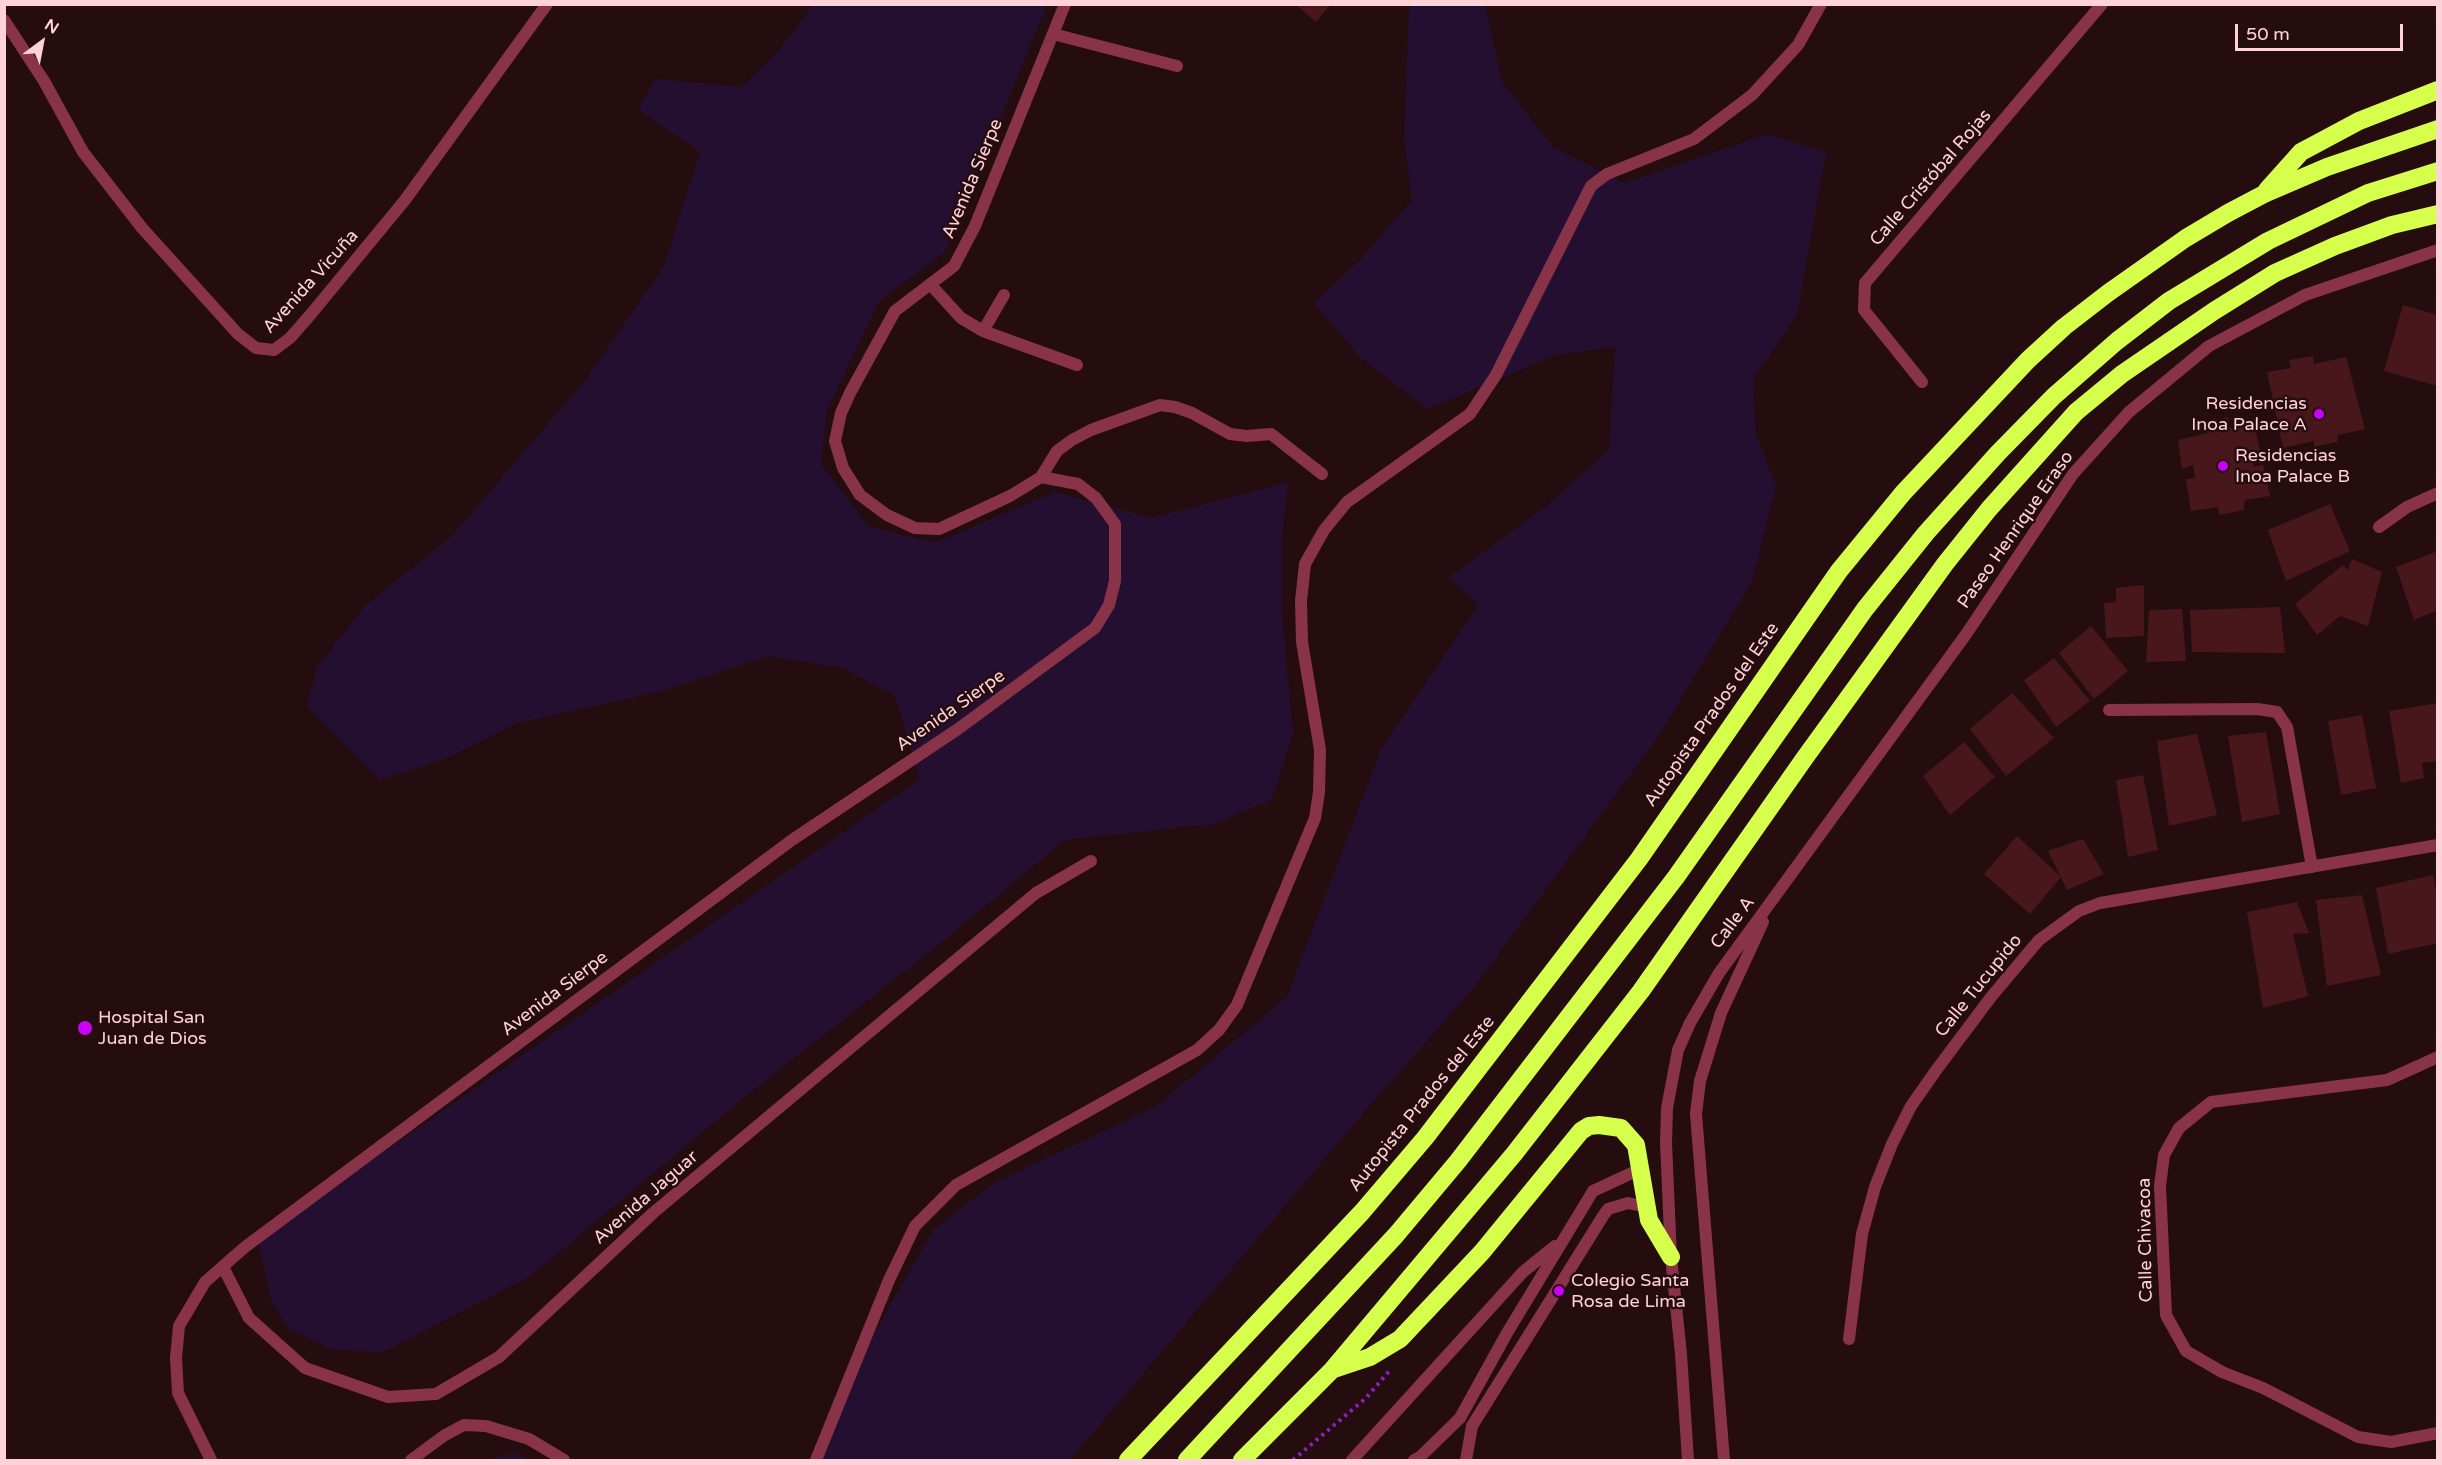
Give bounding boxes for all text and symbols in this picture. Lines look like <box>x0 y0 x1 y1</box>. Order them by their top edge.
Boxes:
north arrow <box>12 12 72 72</box>
scale bar <box>2238 12 2406 50</box>
text: N <box>41 15 62 39</box>
text: 50 m <box>2246 23 2290 45</box>
street label: Calle Cristóbal Rojas <box>1866 105 1996 251</box>
street label: Avenida Sierpe <box>938 116 1008 242</box>
street label: Avenida Vicuña <box>259 226 363 338</box>
place label: Residencias Inoa Palace A <box>2191 393 2307 436</box>
marker: Residencias Inoa Palace A <box>2312 407 2326 421</box>
place label: Residencias Inoa Palace B <box>2235 445 2350 488</box>
street label: Paseo Henrique Eraso <box>1953 447 2079 613</box>
marker: Residencias Inoa Palace B <box>2216 459 2230 473</box>
street label: Autopista Prados del Este <box>1640 619 1784 811</box>
street label: Avenida Sierpe <box>892 665 1010 757</box>
street label: Calle A <box>1706 893 1760 953</box>
street label: Calle Tucupido <box>1931 930 2027 1042</box>
street label: Avenida Sierpe <box>497 947 613 1041</box>
place label: Hospital San Juan de Dios <box>98 1007 207 1050</box>
street label: Autopista Prados del Este <box>1344 1012 1500 1196</box>
marker: Hospital San Juan de Dios <box>76 1019 94 1037</box>
street label: Avenida Jaguar <box>589 1147 703 1249</box>
street label: Calle Chivacoa <box>2134 1178 2158 1302</box>
place label: Colegio Santa Rosa de Lima <box>1571 1270 1689 1312</box>
marker: Colegio Santa Rosa de Lima <box>1552 1284 1566 1298</box>

